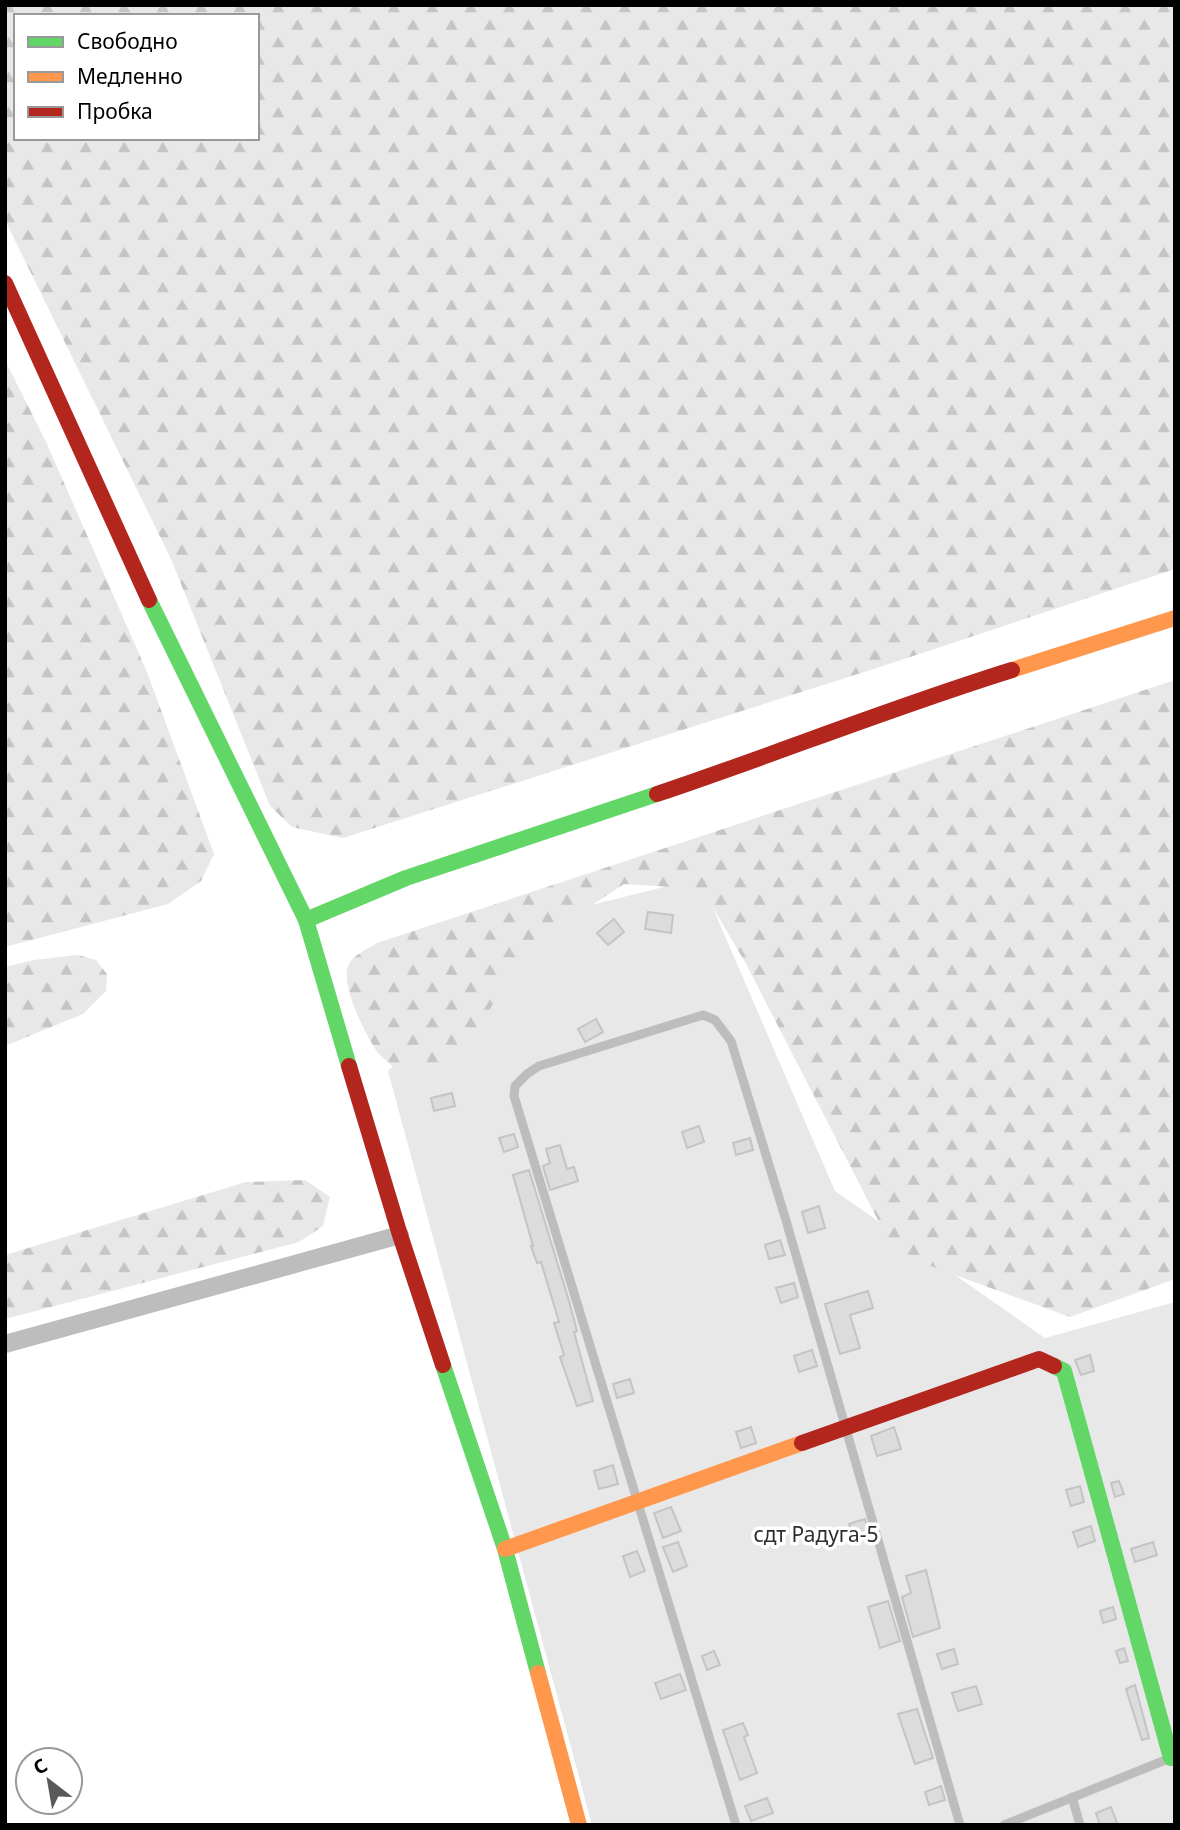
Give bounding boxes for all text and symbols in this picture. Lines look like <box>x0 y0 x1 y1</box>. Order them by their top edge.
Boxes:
legend <box>14 14 259 140</box>
text: Свободно <box>77 27 178 55</box>
text: Медленно <box>77 62 183 90</box>
text: Пробка <box>77 97 153 125</box>
park label: сдт Радуга-5 <box>754 1520 878 1548</box>
north arrow <box>14 1746 84 1816</box>
text: С <box>28 1752 52 1781</box>

